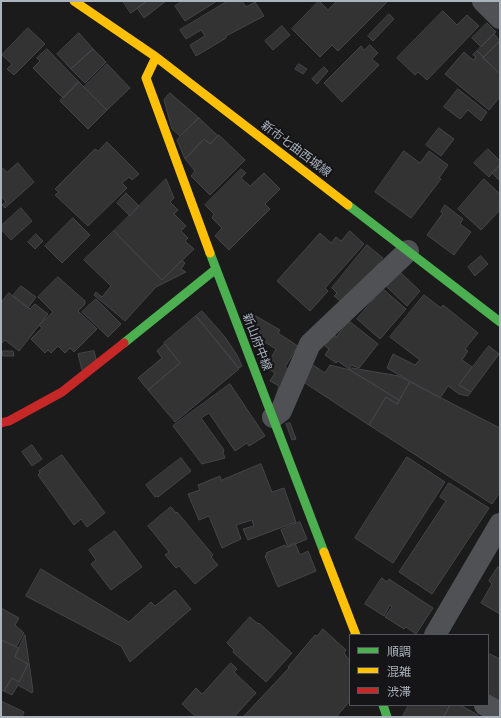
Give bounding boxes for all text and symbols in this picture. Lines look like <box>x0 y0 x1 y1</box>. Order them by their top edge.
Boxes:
street label: 新市七曲西城線 <box>258 118 334 180</box>
street label: 新山府中線 <box>240 311 274 373</box>
legend <box>349 634 489 706</box>
text: 順調 <box>387 645 411 659</box>
text: 混雑 <box>387 665 411 679</box>
text: 渋滞 <box>387 685 411 699</box>

